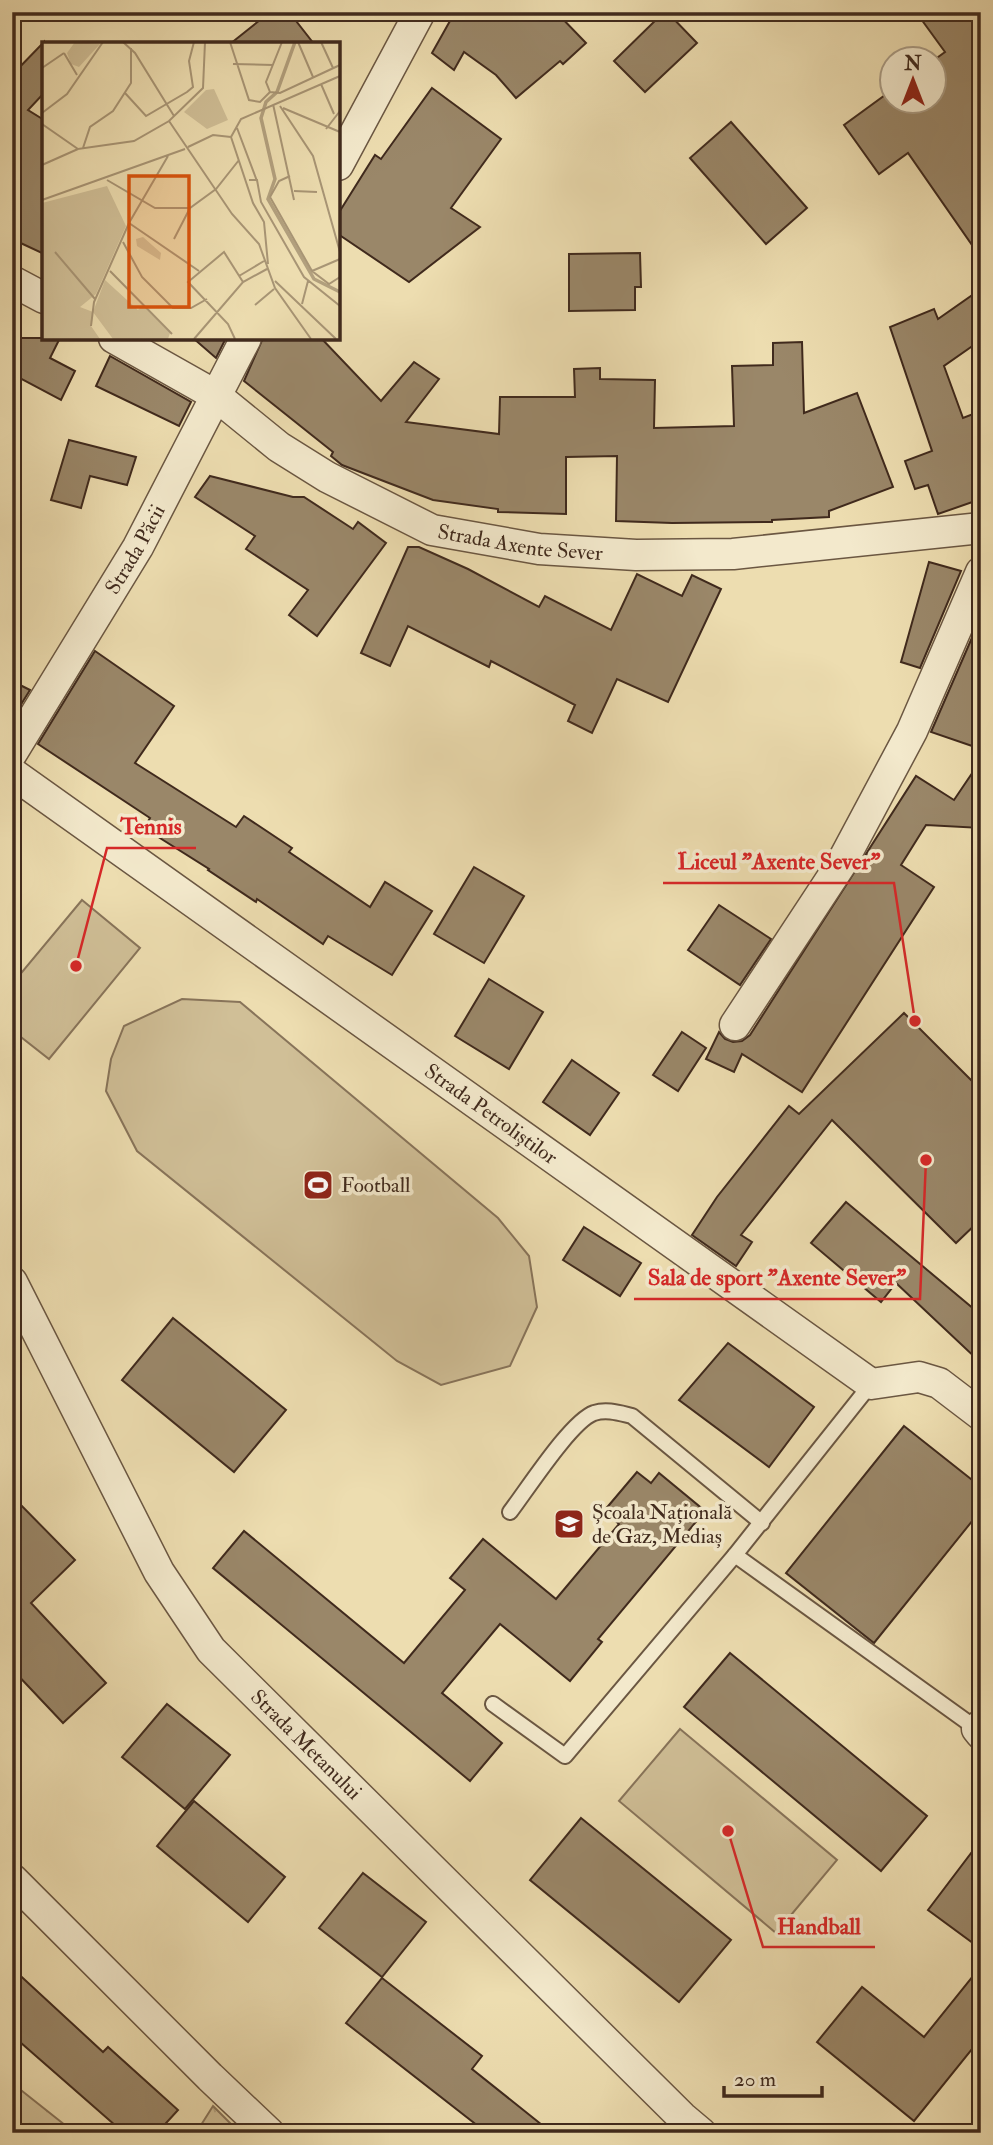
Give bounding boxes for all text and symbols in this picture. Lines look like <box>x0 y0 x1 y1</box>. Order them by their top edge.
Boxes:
inset map <box>42 42 340 340</box>
north arrow <box>878 46 948 116</box>
text: N <box>903 52 922 76</box>
street label: Strada Păcii <box>99 500 171 599</box>
street label: Strada Axente Sever <box>436 518 604 566</box>
callout: Tennis <box>107 804 196 848</box>
text: Tennis <box>119 812 182 841</box>
callout: Liceul "Axente Sever" <box>663 839 894 883</box>
text: Liceul "Axente Sever" <box>678 847 881 876</box>
street label: Strada Petroliștilor <box>419 1057 563 1171</box>
sports icon: Football <box>301 1168 335 1202</box>
place label: Football <box>341 1172 411 1199</box>
callout: Sala de sport "Axente Sever" <box>634 1255 920 1299</box>
text: Sala de sport "Axente Sever" <box>648 1263 907 1293</box>
place label: Școala Națională de Gaz, Mediaș <box>592 1499 732 1550</box>
school or university icon: Școala Națională de Gaz, Mediaș <box>552 1507 586 1541</box>
street label: Strada Metanului <box>245 1683 368 1806</box>
callout: Handball <box>763 1903 875 1947</box>
text: Handball <box>777 1912 862 1941</box>
scale bar <box>724 2054 822 2098</box>
text: 20 m <box>734 2066 776 2093</box>

